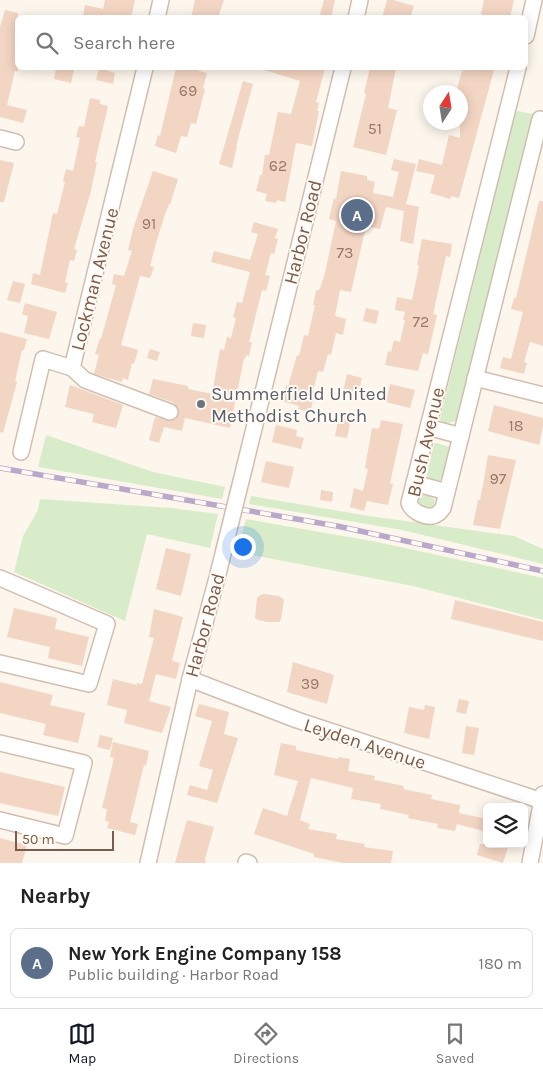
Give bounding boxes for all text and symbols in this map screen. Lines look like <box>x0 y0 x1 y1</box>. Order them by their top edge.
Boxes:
search box <box>15 15 528 70</box>
icon: search <box>33 29 61 57</box>
text: Search here <box>73 32 175 54</box>
house number: 69 <box>179 81 197 100</box>
north arrow <box>423 85 468 130</box>
house number: 51 <box>368 119 382 138</box>
house number: 62 <box>269 156 287 175</box>
street label: Harbor Road <box>279 178 327 287</box>
pin: A <box>341 196 373 234</box>
street label: Lockman Avenue <box>67 205 123 353</box>
house number: 91 <box>142 214 156 233</box>
house number: 73 <box>337 243 353 262</box>
house number: 72 <box>413 312 429 331</box>
place label: Summerfield United Methodist Church <box>211 383 387 427</box>
street label: Bush Avenue <box>403 385 449 499</box>
marker: Summerfield United Methodist Church <box>195 398 207 410</box>
house number: 18 <box>508 416 524 435</box>
house number: 97 <box>490 469 507 488</box>
your location <box>230 534 256 560</box>
street label: Harbor Road <box>181 571 229 680</box>
house number: 39 <box>301 674 319 693</box>
street label: Leyden Avenue <box>301 714 428 774</box>
map controls <box>483 803 528 848</box>
button: layers <box>483 803 528 848</box>
scale bar <box>15 828 114 851</box>
text: 50 m <box>22 831 55 848</box>
text: Nearby <box>20 884 90 908</box>
text: New York Engine Company 158 <box>68 943 342 965</box>
text: A <box>32 954 42 973</box>
text: 180 m <box>479 954 522 973</box>
text: Public building · Harbor Road <box>68 965 279 984</box>
tab: Map <box>68 1020 96 1067</box>
tab: Directions <box>233 1020 299 1067</box>
tab: Saved <box>436 1020 475 1067</box>

